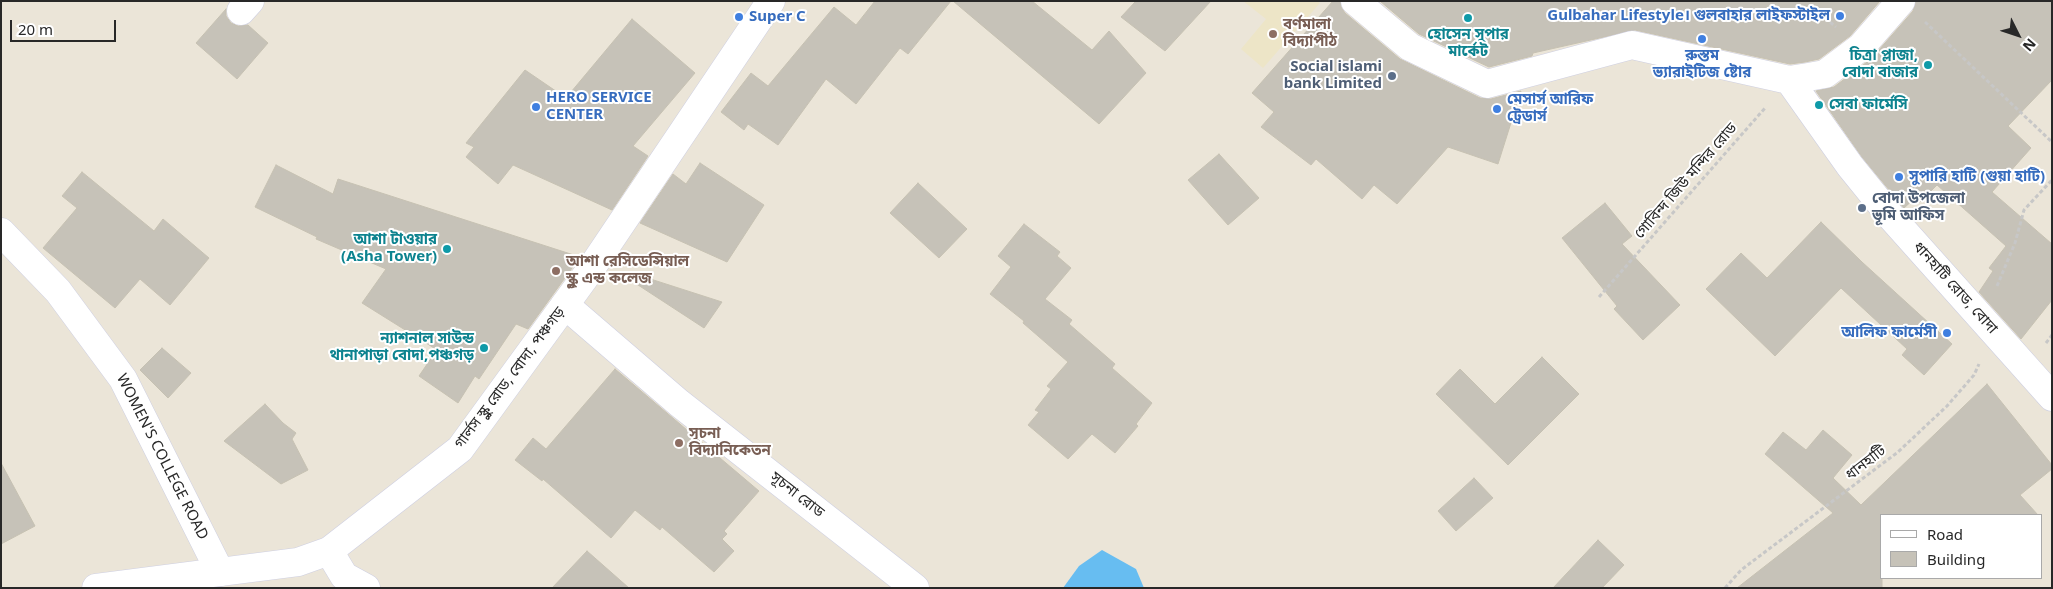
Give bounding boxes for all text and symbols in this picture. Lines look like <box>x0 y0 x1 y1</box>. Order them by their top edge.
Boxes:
place label: Gulbahar Lifestyle। গুলবাহার লাইফস্টাইল <box>1547 7 1830 25</box>
place label: Super C <box>749 8 806 26</box>
scale bar <box>12 10 119 42</box>
marker: Gulbahar Lifestyle। গুলবাহার লাইফস্টাইল <box>1834 10 1846 22</box>
north arrow <box>1993 10 2043 60</box>
marker: Super C <box>733 11 745 23</box>
marker: হোসেন সুপার মার্কেট <box>1462 12 1474 24</box>
place label: বর্ণমালা বিদ্যাপীঠ <box>1283 16 1337 51</box>
text: 20 m <box>18 19 53 39</box>
place label: হোসেন সুপার মার্কেট <box>1427 26 1509 61</box>
marker: বর্ণমালা বিদ্যাপীঠ <box>1267 28 1279 40</box>
marker: রুস্তম ভ্যারাইটিজ ষ্টোর <box>1696 33 1708 45</box>
text: N <box>2019 35 2041 56</box>
place label: রুস্তম ভ্যারাইটিজ ষ্টোর <box>1653 47 1751 82</box>
place label: চিত্রা প্লাজা, বোদা বাজার <box>1842 47 1918 82</box>
place label: Social islami bank Limited <box>1284 58 1382 93</box>
marker: চিত্রা প্লাজা, বোদা বাজার <box>1922 59 1934 71</box>
marker: Social islami bank Limited <box>1386 70 1398 82</box>
place label: HERO SERVICE CENTER <box>546 89 652 124</box>
place label: মেসার্স আরিফ ট্রেডার্স <box>1507 91 1594 126</box>
place label: সেবা ফার্মেসি <box>1829 96 1908 114</box>
marker: সেবা ফার্মেসি <box>1813 99 1825 111</box>
marker: HERO SERVICE CENTER <box>530 101 542 113</box>
marker: মেসার্স আরিফ ট্রেডার্স <box>1491 103 1503 115</box>
street label: গোবিন্দ জিউ মন্দির রোড <box>1631 119 1741 243</box>
place label: সুপারি হাটি (গুয়া হাটি) <box>1909 168 2045 186</box>
marker: সুপারি হাটি (গুয়া হাটি) <box>1893 171 1905 183</box>
place label: বোদা উপজেলা ভূমি আফিস <box>1872 190 1965 225</box>
marker: বোদা উপজেলা ভূমি আফিস <box>1856 202 1868 214</box>
place label: আশা টাওয়ার (Asha Tower) <box>341 231 437 266</box>
street label: ধানহাটি রোড, বোদা <box>1909 238 2001 338</box>
marker: আশা টাওয়ার (Asha Tower) <box>441 243 453 255</box>
place label: আশা রেসিডেন্সিয়াল স্কুল এন্ড কলেজ <box>566 253 689 288</box>
marker: আশা রেসিডেন্সিয়াল স্কুল এন্ড কলেজ <box>550 265 562 277</box>
street label: গার্লস স্কুল রোড, বোদা, পঞ্চগড় <box>451 304 569 452</box>
place label: আলিফ ফার্মেসী <box>1841 324 1937 342</box>
marker: আলিফ ফার্মেসী <box>1941 327 1953 339</box>
place label: ন্যাশনাল সাউন্ড থানাপাড়া বোদা,পঞ্চগড় <box>329 330 474 365</box>
marker: ন্যাশনাল সাউন্ড থানাপাড়া বোদা,পঞ্চগড় <box>478 342 490 354</box>
street label: WOMEN'S COLLEGE ROAD <box>112 371 212 543</box>
place label: সূচনা বিদ্যানিকেতন <box>689 425 771 460</box>
marker: সূচনা বিদ্যানিকেতন <box>673 437 685 449</box>
street label: ধানহাটি <box>1842 442 1890 484</box>
street label: সূচনা রোড <box>766 468 828 522</box>
legend <box>1880 514 2043 579</box>
text: Road <box>1927 524 1963 544</box>
text: Building <box>1927 549 1985 569</box>

